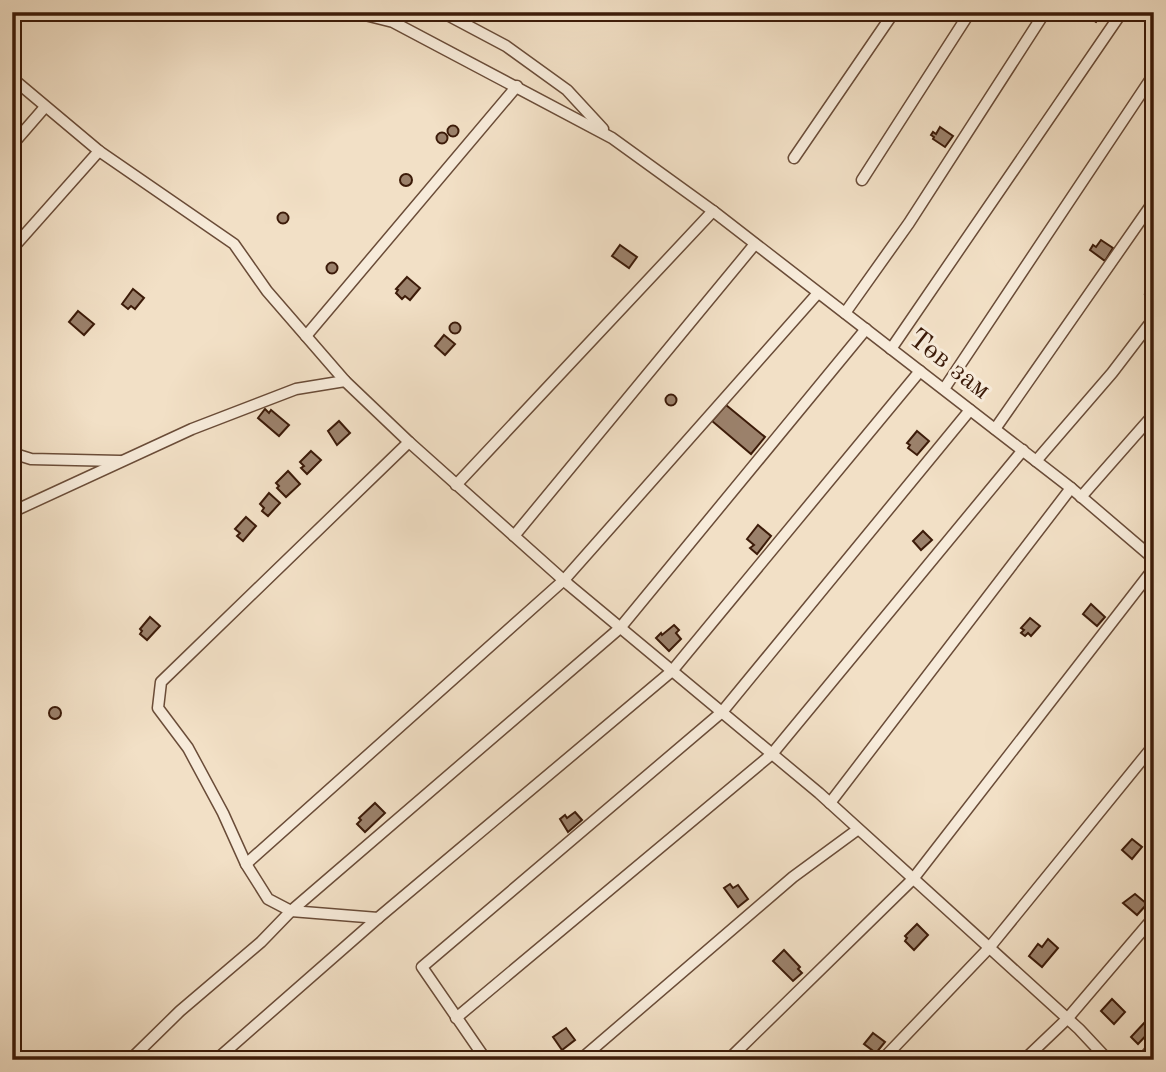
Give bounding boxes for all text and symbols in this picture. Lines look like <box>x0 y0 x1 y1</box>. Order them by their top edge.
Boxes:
street label: Төв зам <box>903 325 995 405</box>

